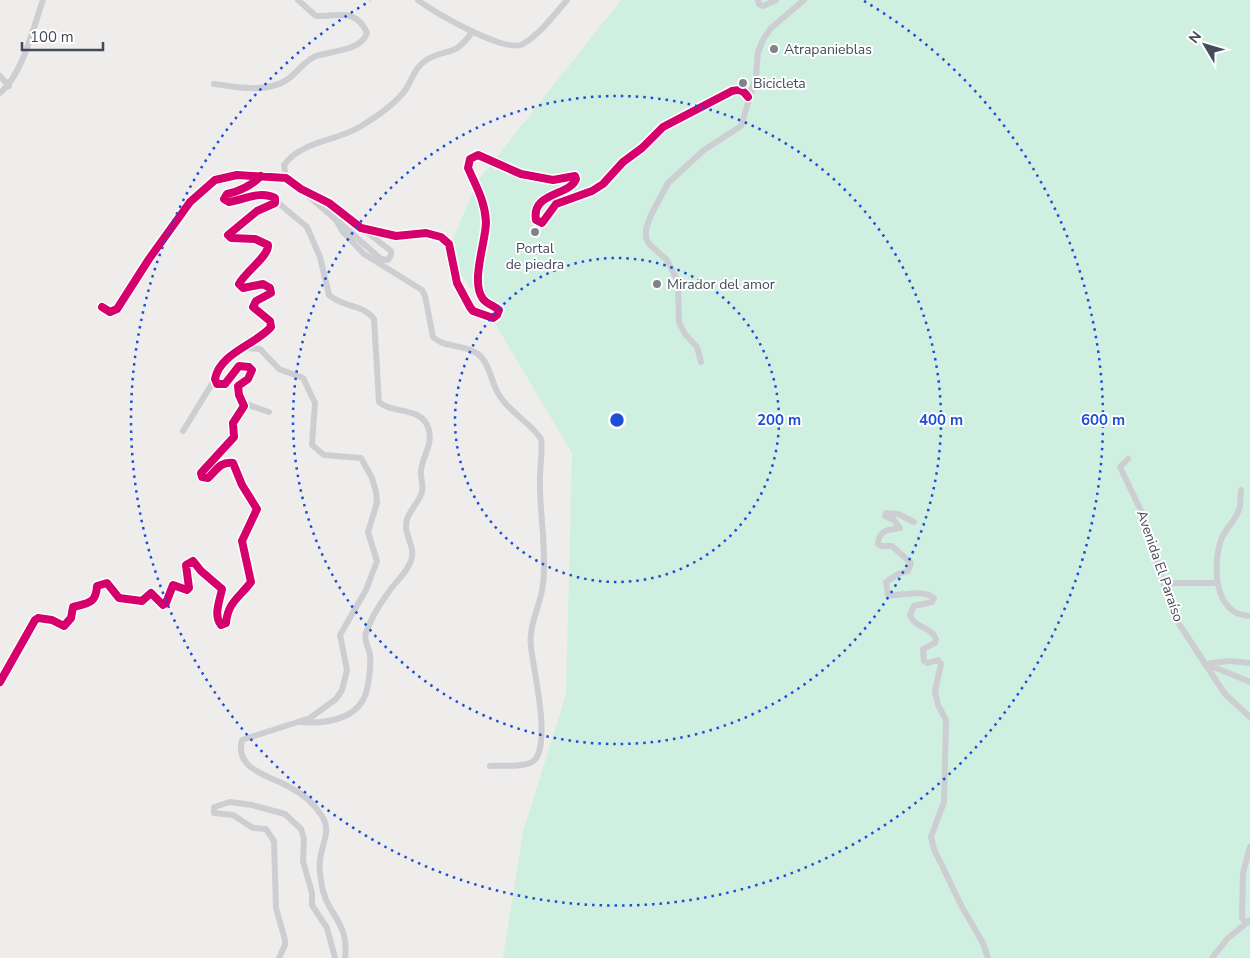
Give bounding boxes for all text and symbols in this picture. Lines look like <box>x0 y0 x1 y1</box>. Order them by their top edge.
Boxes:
scale bar <box>22 20 104 52</box>
north arrow <box>1180 20 1230 70</box>
text: 100 m <box>30 27 74 47</box>
text: N <box>1184 27 1206 47</box>
place label: Atrapanieblas <box>784 40 872 59</box>
marker: Atrapanieblas <box>768 43 780 55</box>
place label: Bicicleta <box>753 74 806 93</box>
marker: Bicicleta <box>737 77 749 89</box>
marker: Portal de piedra <box>529 226 541 238</box>
place label: Portal de piedra <box>506 239 564 274</box>
place label: Mirador del amor <box>667 275 775 294</box>
marker: Mirador del amor <box>651 278 663 290</box>
text: 200 m <box>757 410 801 430</box>
text: 400 m <box>919 410 963 430</box>
text: 600 m <box>1081 410 1125 430</box>
centre of rings <box>608 411 626 429</box>
street label: Avenida El Paraíso <box>1132 508 1188 624</box>

